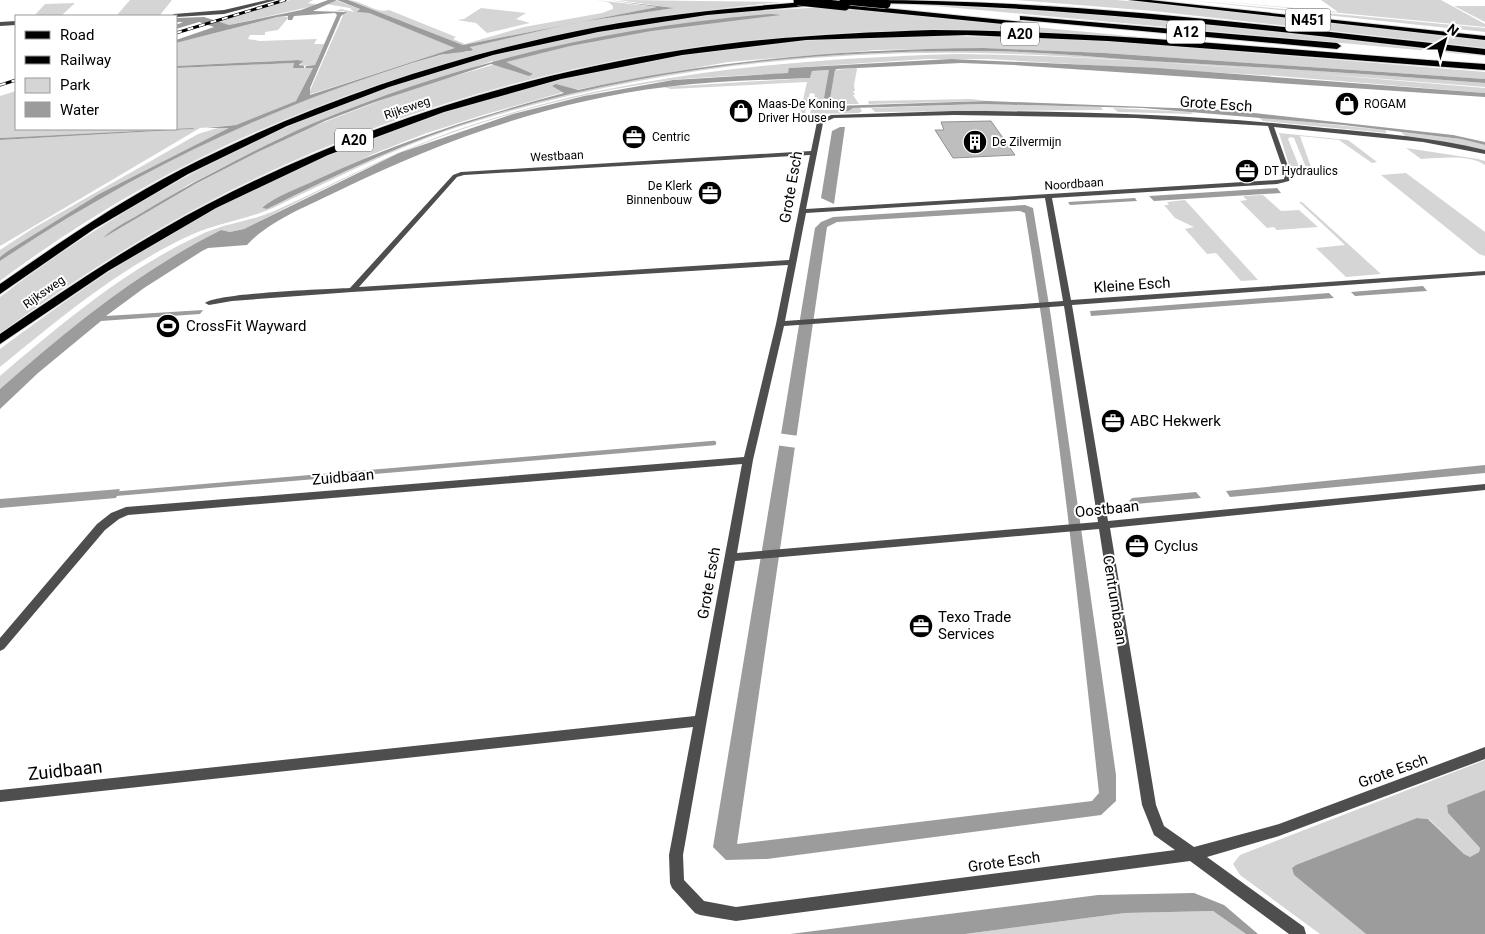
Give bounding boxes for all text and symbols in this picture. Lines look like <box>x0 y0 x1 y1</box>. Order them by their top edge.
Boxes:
road number: N451 <box>1286 8 1330 32</box>
legend <box>15 15 178 130</box>
north arrow <box>1420 15 1470 65</box>
text: N <box>1444 20 1462 39</box>
road number: A12 <box>1167 21 1205 44</box>
road number: A20 <box>1001 22 1039 46</box>
text: Road <box>60 26 94 44</box>
text: Railway <box>60 51 111 69</box>
text: Park <box>60 76 91 94</box>
shop icon: ROGAM <box>1334 91 1360 117</box>
street label: Grote Esch <box>1179 92 1253 116</box>
street label: Rijksweg <box>382 94 432 122</box>
place label: Maas-De Koning Driver House <box>758 97 845 125</box>
place label: ROGAM <box>1364 97 1406 111</box>
shop icon: Maas-De Koning Driver House <box>728 98 754 124</box>
text: Water <box>60 101 99 119</box>
office icon: Centric <box>621 124 647 150</box>
road number: A20 <box>335 128 373 152</box>
building icon: De Zilvermijn <box>962 129 988 155</box>
place label: Centric <box>652 130 690 144</box>
place label: De Zilvermijn <box>992 135 1061 149</box>
street label: Westbaan <box>530 148 584 164</box>
street label: Grote Esch <box>776 150 806 224</box>
office icon: DT Hydraulics <box>1234 158 1260 184</box>
place label: DT Hydraulics <box>1264 164 1338 178</box>
street label: Noordbaan <box>1044 175 1104 193</box>
place label: De Klerk Binnenbouw <box>626 179 693 207</box>
office icon: De Klerk Binnenbouw <box>697 180 723 206</box>
street label: Rijksweg <box>20 273 68 311</box>
street label: Kleine Esch <box>1093 273 1171 297</box>
sports icon: CrossFit Wayward <box>155 313 181 339</box>
place label: CrossFit Wayward <box>186 317 306 335</box>
office icon: ABC Hekwerk <box>1100 408 1126 434</box>
place label: ABC Hekwerk <box>1130 412 1221 430</box>
street label: Zuidbaan <box>311 465 375 489</box>
street label: Oostbaan <box>1074 497 1140 521</box>
office icon: Cyclus <box>1124 533 1150 559</box>
place label: Cyclus <box>1154 537 1198 555</box>
street label: Grote Esch <box>694 546 724 620</box>
street label: Centrumbaan <box>1099 554 1131 646</box>
place label: Texo Trade Services <box>938 608 1011 643</box>
office icon: Texo Trade Services <box>908 613 934 639</box>
street label: Grote Esch <box>1356 750 1430 792</box>
street label: Zuidbaan <box>27 756 103 784</box>
street label: Grote Esch <box>967 848 1041 876</box>

